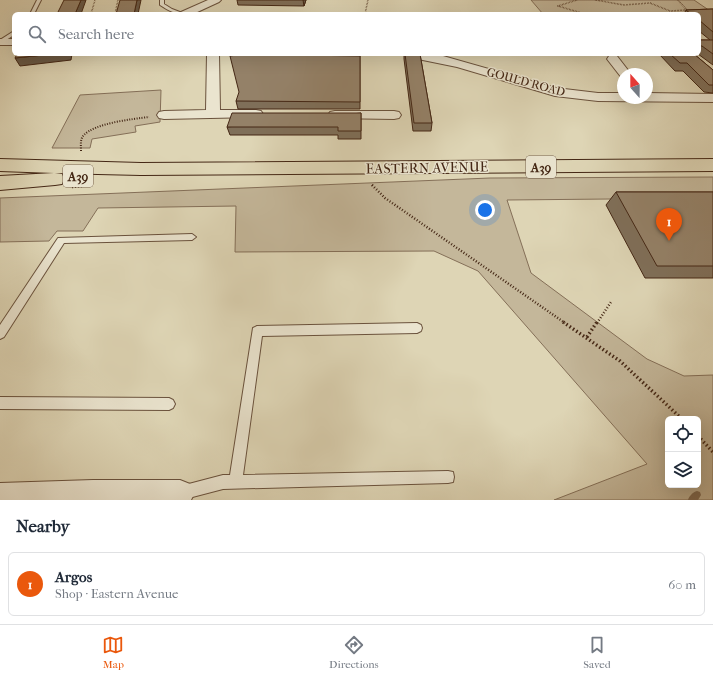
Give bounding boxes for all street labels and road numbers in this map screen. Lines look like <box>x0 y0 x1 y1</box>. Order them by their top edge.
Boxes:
street label: GOULD ROAD <box>485 65 567 99</box>
road number: A39 <box>526 156 556 178</box>
street label: EASTERN AVENUE <box>366 158 489 178</box>
road number: A39 <box>63 165 93 187</box>

